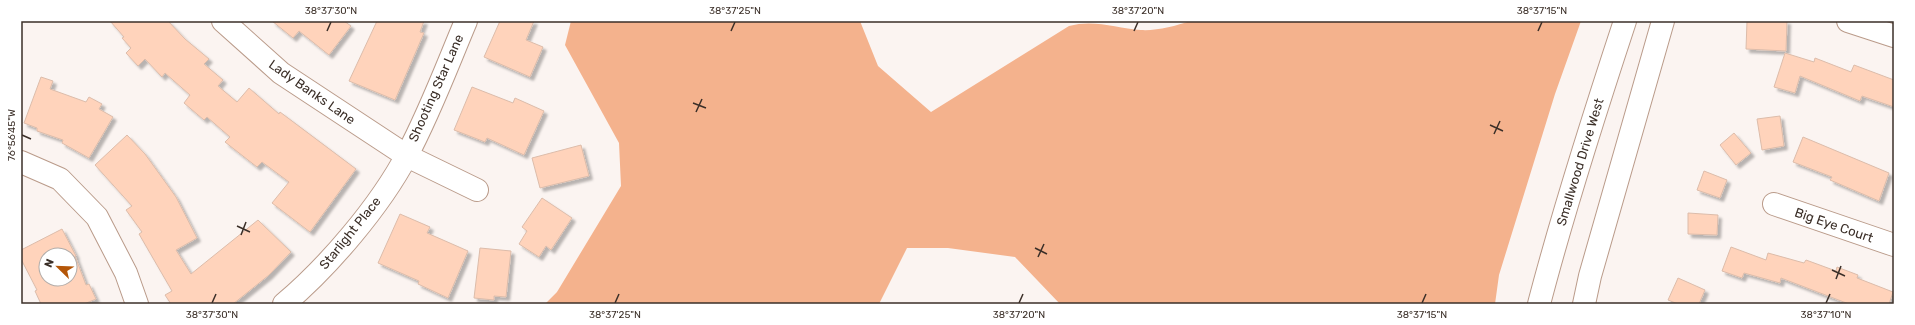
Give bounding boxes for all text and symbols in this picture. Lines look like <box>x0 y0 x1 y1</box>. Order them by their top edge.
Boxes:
text: 38°37'30"N <box>305 5 357 17</box>
text: 38°37'25"N <box>709 5 761 17</box>
text: 38°37'20"N <box>1112 5 1164 17</box>
text: 38°37'15"N <box>1517 5 1567 17</box>
street label: Shooting Star Lane <box>406 32 467 144</box>
street label: Lady Banks Lane <box>266 57 358 127</box>
street label: Smallwood Drive West <box>1553 96 1607 228</box>
text: 76°56'45"W <box>6 109 18 161</box>
street label: Starlight Place <box>316 194 384 273</box>
street label: Big Eye Court <box>1793 205 1875 246</box>
north arrow <box>38 247 78 287</box>
text: N <box>42 257 57 269</box>
text: 38°37'30"N <box>186 309 238 321</box>
text: 38°37'25"N <box>589 309 641 321</box>
text: 38°37'20"N <box>993 309 1045 321</box>
text: 38°37'15"N <box>1397 309 1447 321</box>
text: 38°37'10"N <box>1801 309 1851 321</box>

